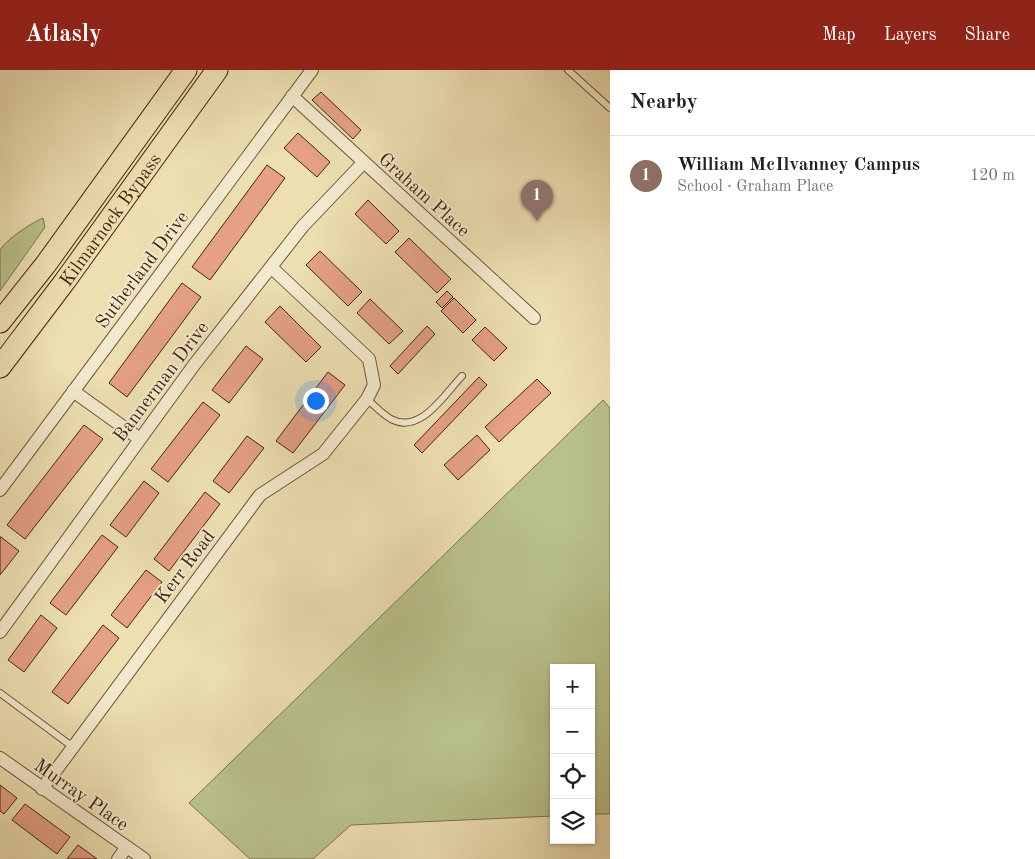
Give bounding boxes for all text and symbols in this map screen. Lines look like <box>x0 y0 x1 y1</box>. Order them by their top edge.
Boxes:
text: Atlasly <box>25 23 102 47</box>
text: Map <box>822 26 856 44</box>
text: Layers <box>884 26 936 44</box>
text: Share <box>964 26 1010 44</box>
text: Nearby <box>630 92 698 113</box>
street label: Graham Place <box>374 150 473 242</box>
street label: Kilmarnock Bypass <box>57 151 166 291</box>
text: William McIlvanney Campus <box>677 156 920 175</box>
text: 1 <box>641 168 651 184</box>
text: 120 m <box>970 168 1015 184</box>
text: School · Graham Place <box>677 179 833 195</box>
pin: 1 <box>521 180 553 221</box>
street label: Sutherland Drive <box>93 208 193 333</box>
street label: Bannerman Drive <box>111 319 213 446</box>
your location <box>303 388 329 414</box>
street label: Kerr Road <box>152 527 220 608</box>
map controls <box>550 664 595 844</box>
button: + <box>550 664 595 709</box>
button: − <box>550 709 595 754</box>
button: locate <box>550 754 595 799</box>
street label: Murray Place <box>30 757 131 836</box>
button: layers <box>550 799 595 844</box>

